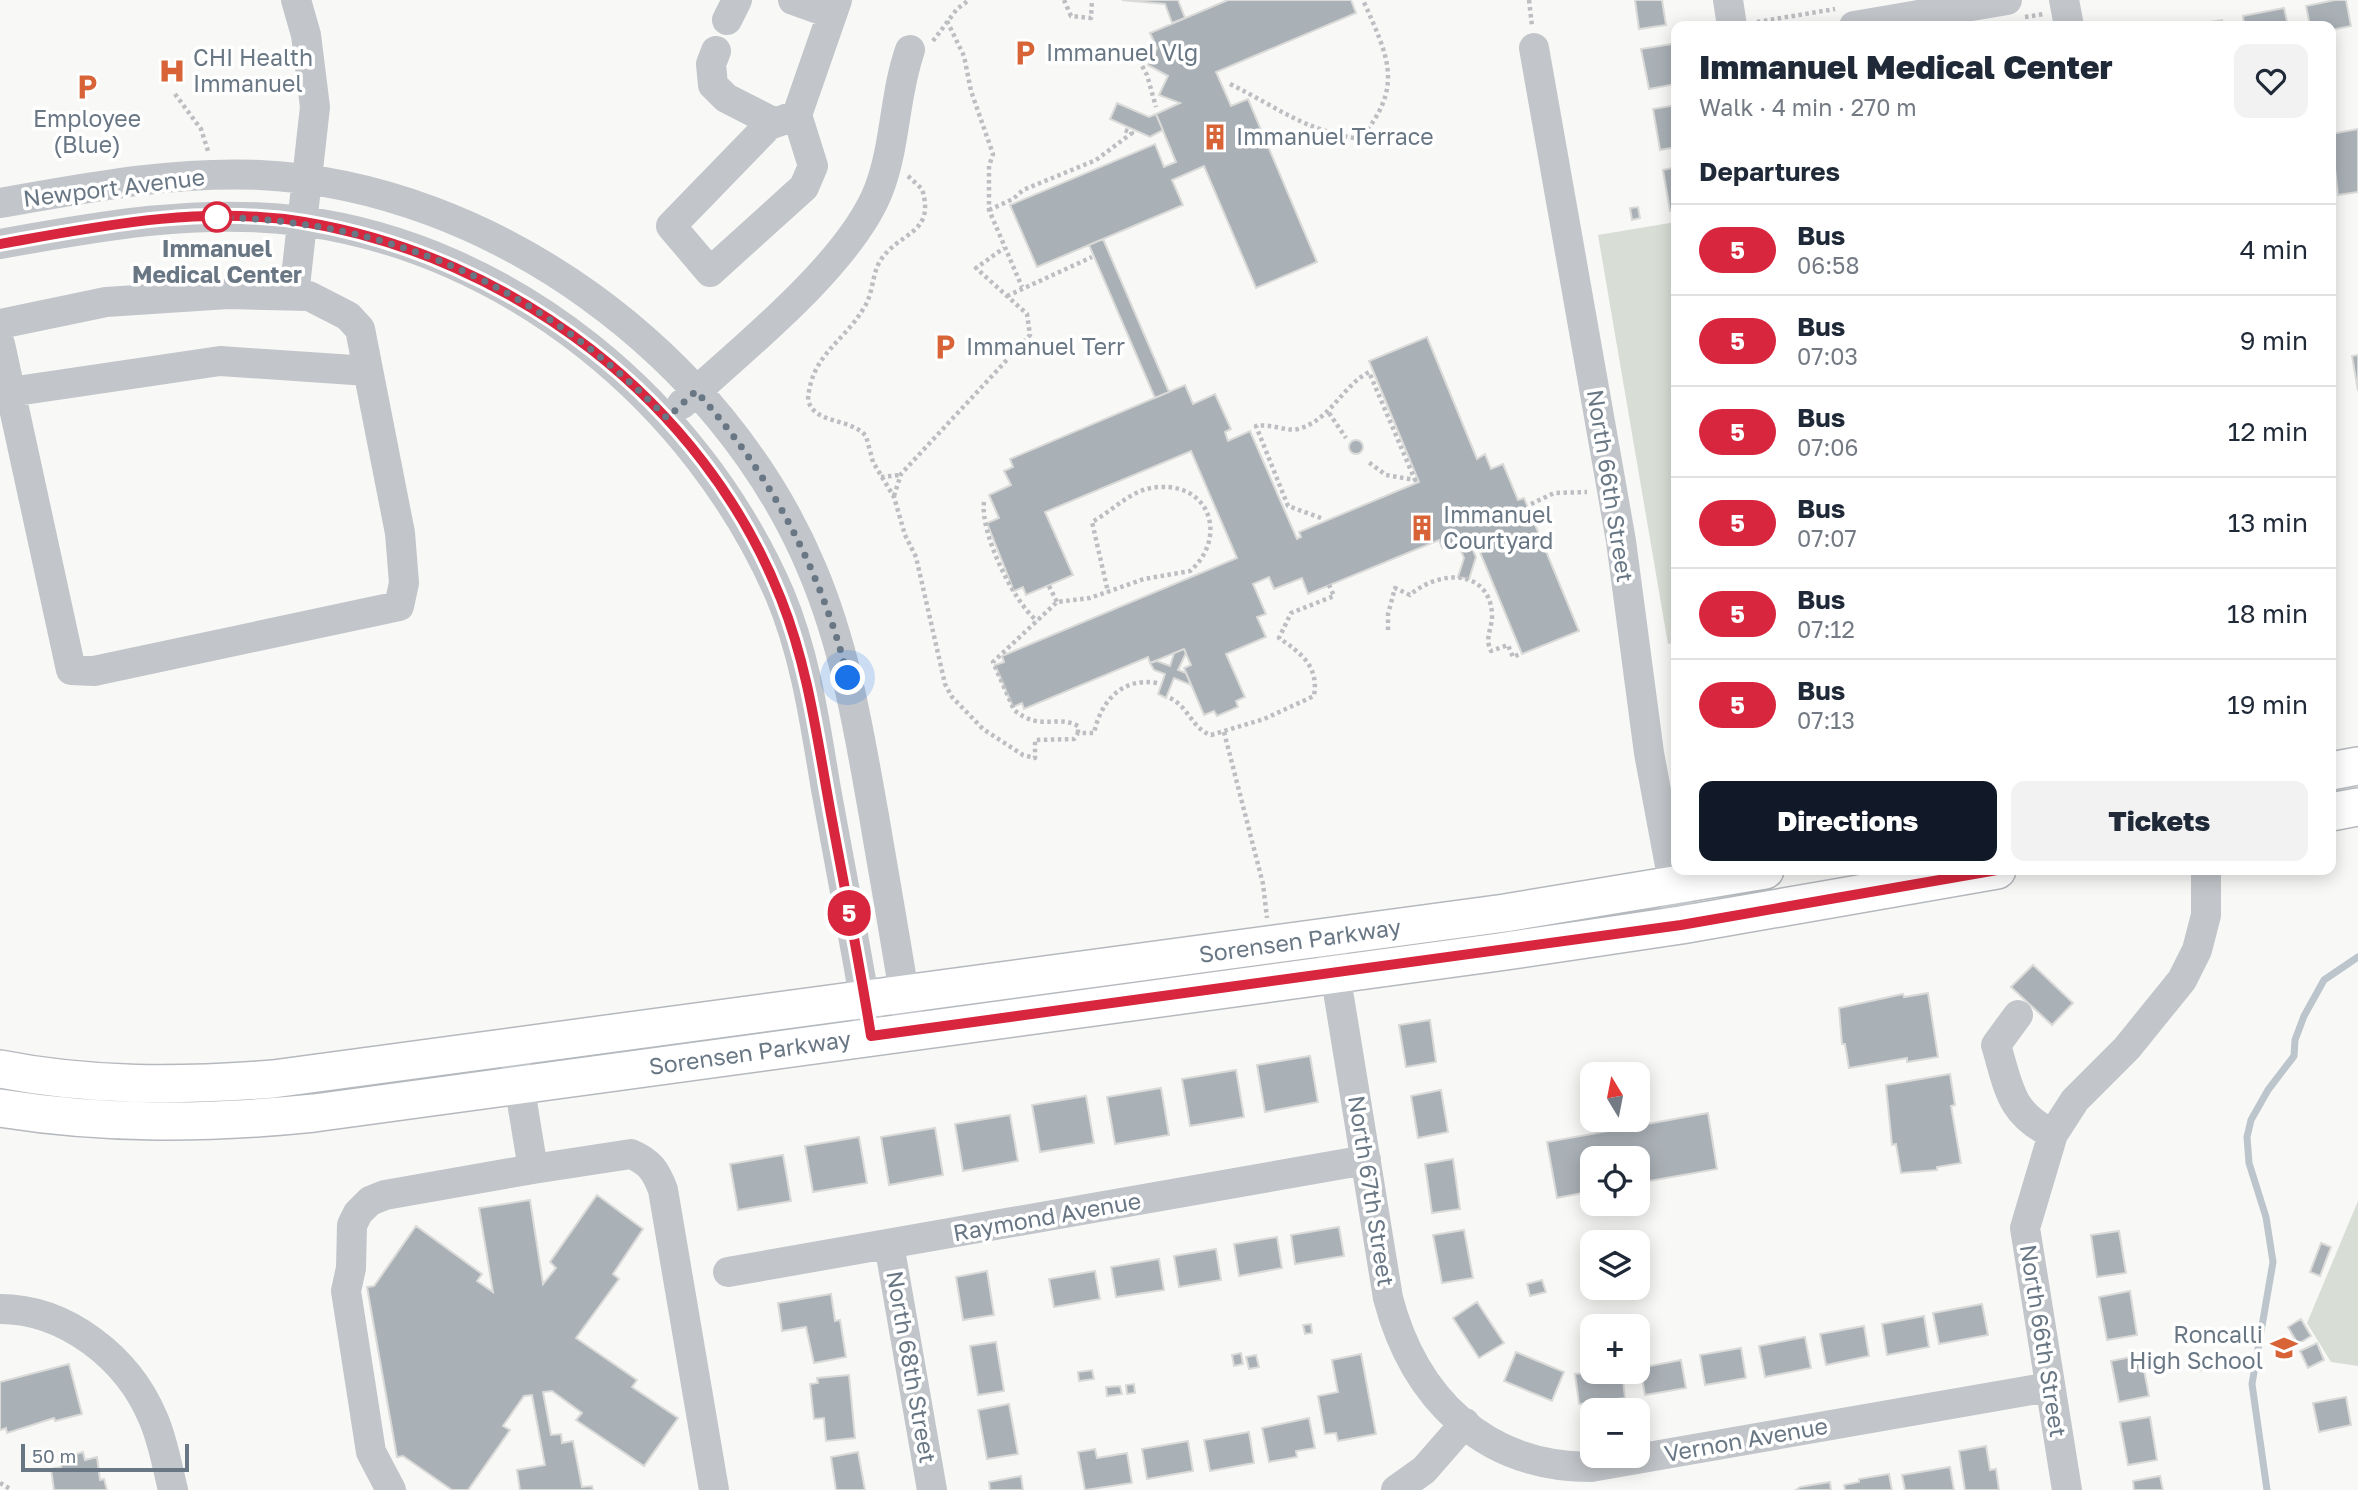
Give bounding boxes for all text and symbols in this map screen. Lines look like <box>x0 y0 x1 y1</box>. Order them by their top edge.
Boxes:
parking icon: Immanuel Vlg <box>1010 38 1040 68</box>
place label: Immanuel Vlg <box>1046 38 1198 66</box>
place label: CHI Health Immanuel <box>193 43 313 97</box>
button: heart <box>2234 44 2308 118</box>
text: Immanuel Medical Center <box>1699 47 2113 86</box>
hospital icon: CHI Health Immanuel <box>157 56 187 86</box>
parking icon: Employee (Blue) <box>72 72 102 102</box>
text: Walk · 4 min · 270 m <box>1699 93 1917 121</box>
place label: Employee (Blue) <box>33 104 141 158</box>
building icon: Immanuel Terrace <box>1200 122 1230 152</box>
place label: Immanuel Terrace <box>1236 122 1434 150</box>
text: Departures <box>1699 156 1840 187</box>
street label: Newport Avenue <box>21 162 206 212</box>
marker: Immanuel Medical Center <box>202 202 232 232</box>
text: Bus <box>1797 220 1845 251</box>
place label: Immanuel Medical Center <box>132 234 302 288</box>
text: 4 min <box>2240 234 2308 265</box>
text: 5 <box>1730 235 1745 264</box>
text: 06:58 <box>1797 251 1859 279</box>
text: Bus <box>1797 311 1845 342</box>
text: 9 min <box>2240 325 2308 356</box>
text: 5 <box>1730 326 1745 355</box>
parking icon: Immanuel Terr <box>930 332 960 362</box>
place label: Immanuel Terr <box>966 332 1125 360</box>
text: 07:03 <box>1797 342 1858 370</box>
street label: North 66th Street <box>1582 387 1640 584</box>
text: Bus <box>1797 402 1845 433</box>
text: 12 min <box>2228 416 2308 447</box>
text: 5 <box>1730 417 1745 446</box>
text: 07:06 <box>1797 433 1859 461</box>
text: Bus <box>1797 493 1845 524</box>
place label: Immanuel Courtyard <box>1443 500 1554 554</box>
text: 13 min <box>2228 507 2308 538</box>
text: 5 <box>1730 508 1745 537</box>
building icon: Immanuel Courtyard <box>1407 513 1437 543</box>
text: 07:07 <box>1797 524 1857 552</box>
text: Bus <box>1797 584 1845 615</box>
text: 18 min <box>2227 598 2308 629</box>
text: 5 <box>1730 599 1745 628</box>
text: 07:12 <box>1797 615 1855 643</box>
your location <box>830 660 865 695</box>
text: Bus <box>1797 675 1845 706</box>
text: 19 min <box>2227 689 2308 720</box>
text: 5 <box>1730 690 1745 719</box>
text: 07:13 <box>1797 706 1855 734</box>
button: Directions <box>1699 781 1997 861</box>
button: Tickets <box>2011 781 2308 861</box>
line badge: 5 <box>826 890 872 936</box>
text: 5 <box>842 898 856 927</box>
street label: Sorensen Parkway <box>1197 912 1403 968</box>
street label: Sorensen Parkway <box>647 1024 853 1080</box>
north arrow <box>1580 1062 1650 1132</box>
map controls <box>1580 1062 1650 1468</box>
street label: North 67th Street <box>1343 1093 1401 1288</box>
button: locate <box>1580 1146 1650 1216</box>
street label: Raymond Avenue <box>951 1186 1143 1246</box>
button: layers <box>1580 1230 1650 1300</box>
street label: North 66th Street <box>2015 1242 2073 1439</box>
street label: North 68th Street <box>881 1268 943 1465</box>
button: + <box>1580 1314 1650 1384</box>
place label: Roncalli High School <box>2129 1320 2263 1374</box>
school or university icon: Roncalli High School <box>2269 1333 2299 1363</box>
button: − <box>1580 1398 1650 1468</box>
street label: Vernon Avenue <box>1662 1411 1830 1467</box>
scale bar <box>21 1441 189 1473</box>
text: 50 m <box>32 1444 76 1467</box>

